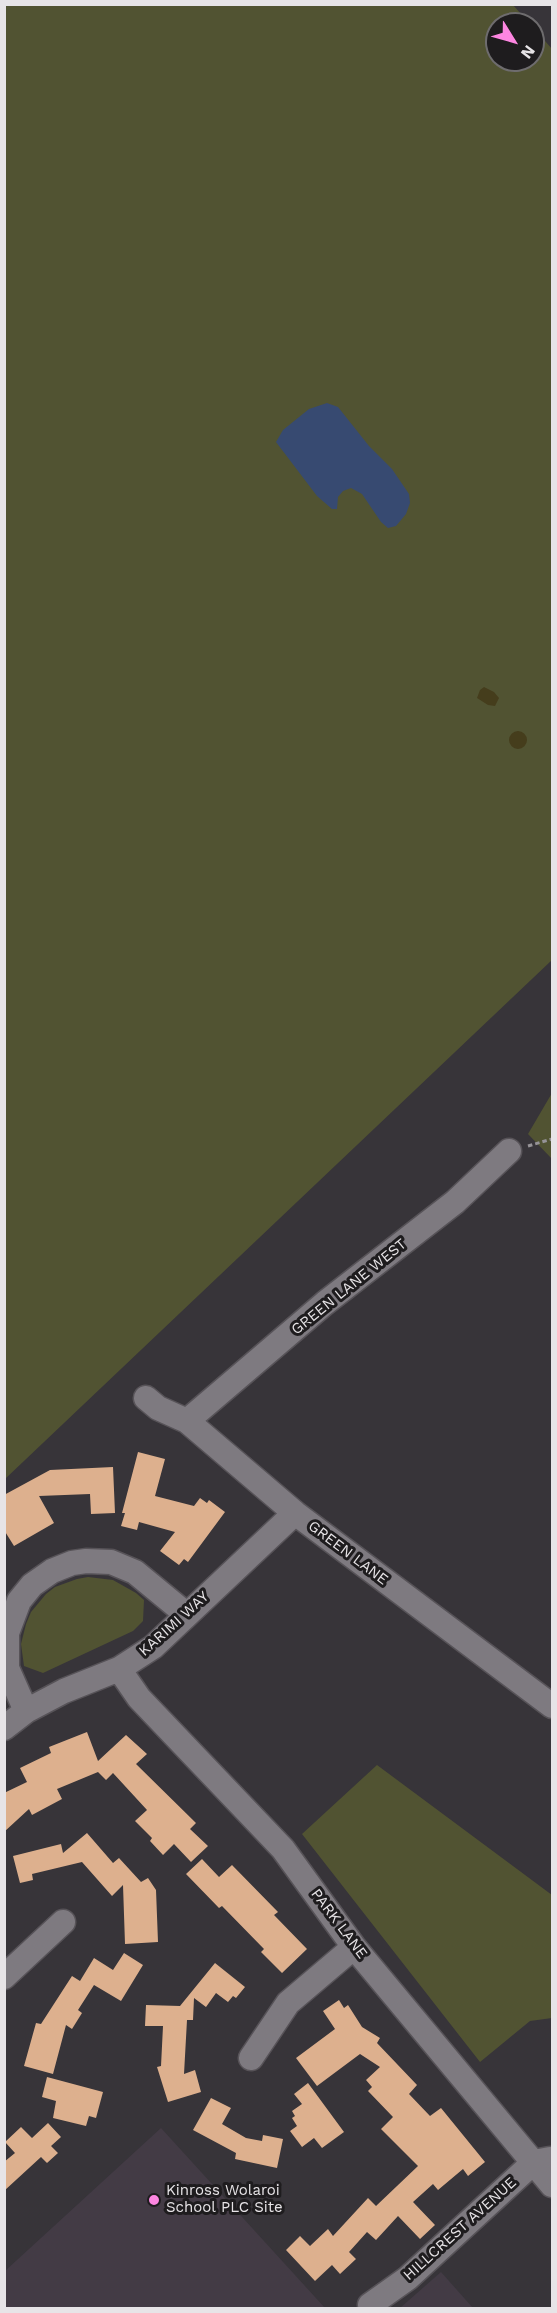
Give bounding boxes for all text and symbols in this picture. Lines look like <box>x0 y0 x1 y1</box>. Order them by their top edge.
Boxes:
north arrow <box>485 12 545 72</box>
text: N <box>517 41 539 62</box>
street label: GREEN LANE WEST <box>288 1235 410 1339</box>
street label: GREEN LANE <box>304 1517 392 1589</box>
street label: KARIMI WAY <box>135 1588 213 1660</box>
street label: PARK LANE <box>307 1886 371 1962</box>
street label: HILLCREST AVENUE <box>400 2174 520 2284</box>
place label: Kinross Wolaroi School PLC Site <box>166 2182 283 2217</box>
marker: Kinross Wolaroi School PLC Site <box>147 2193 161 2207</box>

